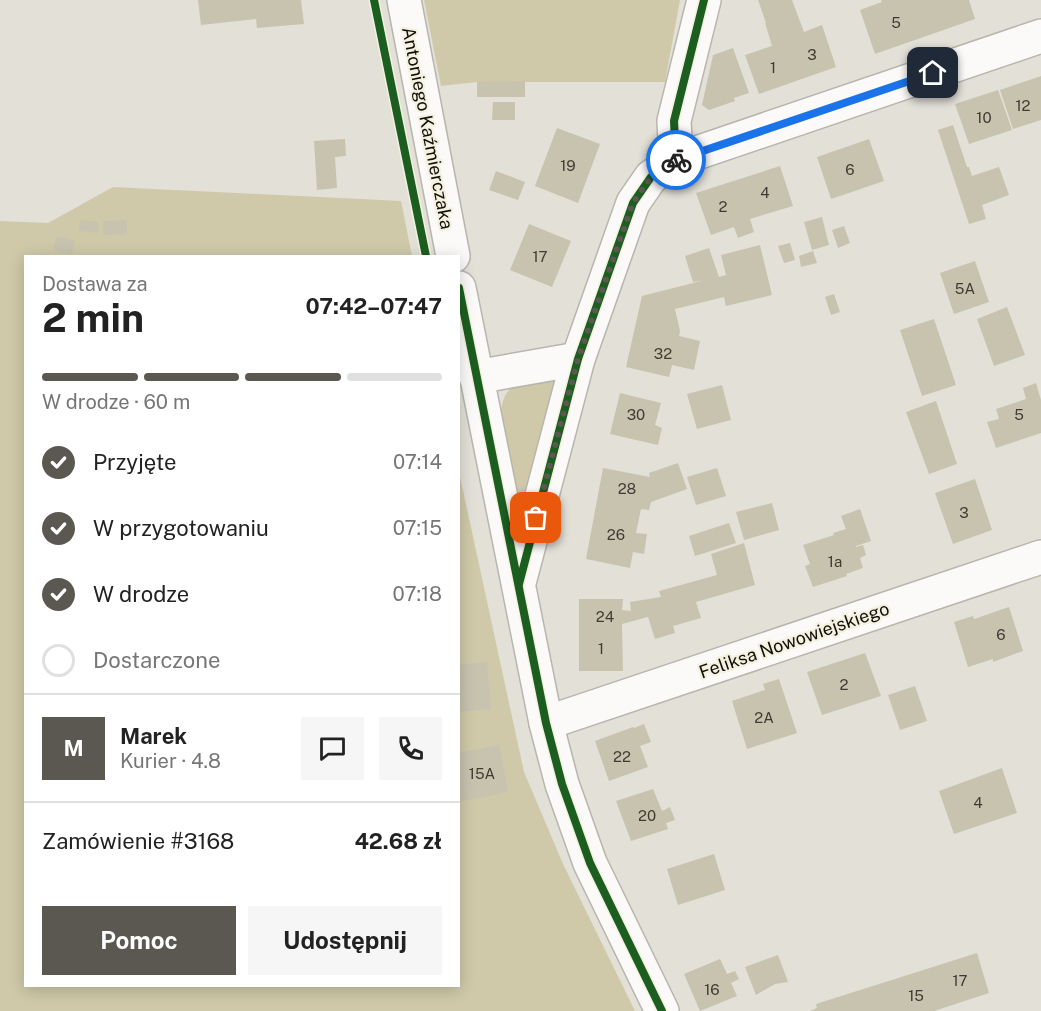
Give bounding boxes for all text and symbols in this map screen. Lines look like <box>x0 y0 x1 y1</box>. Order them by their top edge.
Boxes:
house number: 5 <box>891 14 901 31</box>
street label: Antoniego Kaźmierczaka <box>398 25 458 231</box>
house number: 3 <box>807 46 817 63</box>
pin <box>907 47 958 98</box>
icon: home <box>916 56 949 89</box>
house number: 1 <box>770 59 776 76</box>
house number: 12 <box>1015 97 1031 114</box>
house number: 10 <box>976 109 992 126</box>
courier <box>646 130 706 190</box>
icon: bike <box>660 144 693 177</box>
house number: 19 <box>560 157 576 174</box>
house number: 6 <box>845 161 855 178</box>
house number: 4 <box>760 184 770 201</box>
house number: 2 <box>719 198 728 215</box>
house number: 17 <box>532 248 548 265</box>
text: Dostawa za <box>42 272 148 296</box>
house number: 5A <box>955 280 975 297</box>
text: 07:42–07:47 <box>305 293 442 319</box>
text: 2 min <box>42 295 144 341</box>
house number: 32 <box>654 345 672 362</box>
text: W drodze · 60 m <box>42 390 190 414</box>
house number: 30 <box>627 406 645 423</box>
house number: 5 <box>1014 406 1024 423</box>
icon: check <box>42 446 75 479</box>
text: Przyjęte <box>93 449 176 475</box>
text: 07:14 <box>393 450 442 474</box>
house number: 28 <box>618 480 636 497</box>
pin <box>510 492 561 543</box>
icon: bag <box>519 501 552 534</box>
house number: 3 <box>959 504 969 521</box>
icon: check <box>42 512 75 545</box>
text: W przygotowaniu <box>93 515 269 541</box>
text: 07:15 <box>393 516 442 540</box>
house number: 26 <box>607 526 625 543</box>
house number: 1a <box>828 553 842 570</box>
icon: check <box>42 578 75 611</box>
text: W drodze <box>93 581 189 607</box>
text: 07:18 <box>393 582 442 606</box>
street label: Feliksa Nowowiejskiego <box>696 598 892 682</box>
house number: 24 <box>596 608 614 625</box>
house number: 6 <box>996 626 1006 643</box>
house number: 1 <box>598 640 604 657</box>
text: Dostarczone <box>93 647 220 673</box>
house number: 2 <box>840 676 849 693</box>
house number: 2A <box>754 709 774 726</box>
button: chat <box>301 717 364 780</box>
button: phone <box>379 717 442 780</box>
text: Marek <box>120 723 187 749</box>
text: M <box>63 735 84 761</box>
house number: 22 <box>613 748 631 765</box>
text: Kurier · 4.8 <box>120 749 221 773</box>
house number: 15A <box>469 765 496 782</box>
house number: 4 <box>973 794 983 811</box>
house number: 20 <box>638 807 656 824</box>
text: Zamówienie #3168 <box>42 828 234 854</box>
text: 42.68 zł <box>354 828 442 854</box>
button: Pomoc <box>42 906 236 975</box>
button: Udostępnij <box>248 906 442 975</box>
house number: 17 <box>952 972 968 989</box>
house number: 16 <box>704 981 720 998</box>
house number: 15 <box>908 987 924 1004</box>

